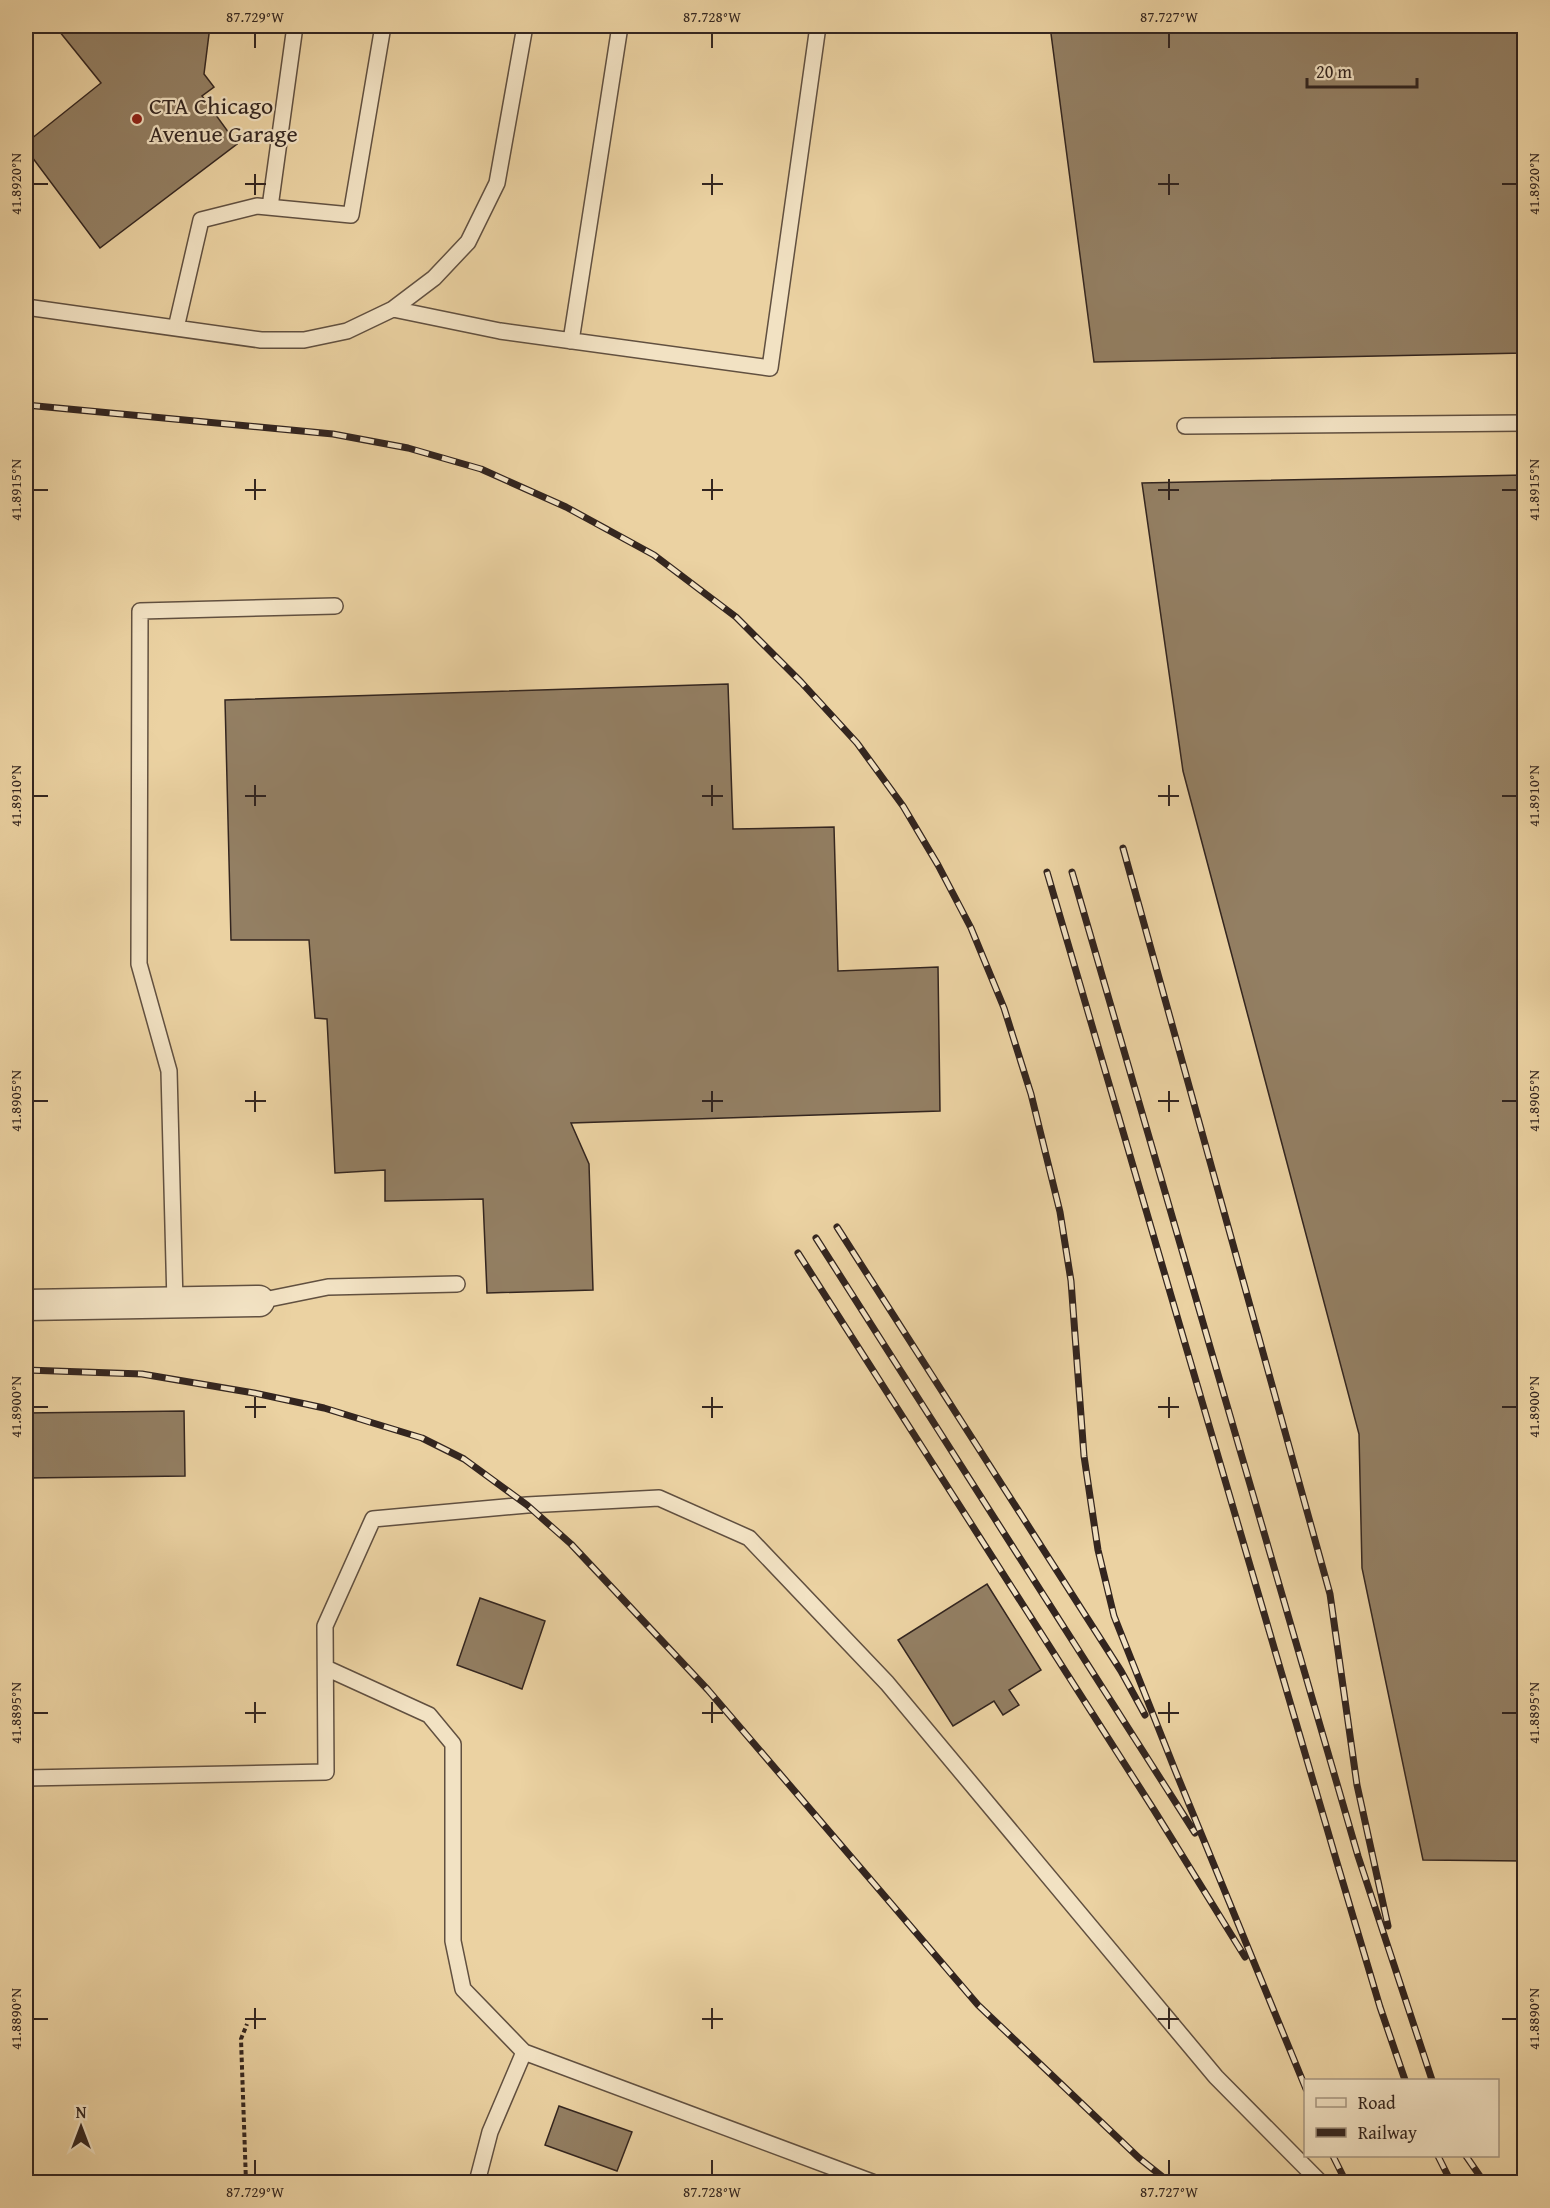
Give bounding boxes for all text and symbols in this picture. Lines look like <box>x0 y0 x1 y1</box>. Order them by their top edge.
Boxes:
text: 87.729°W <box>226 6 284 27</box>
text: 87.728°W <box>683 6 741 27</box>
text: 87.727°W <box>1140 6 1198 27</box>
scale bar <box>1307 51 1416 89</box>
text: 20 m <box>1316 58 1352 85</box>
place label: CTA Chicago Avenue Garage <box>149 88 298 151</box>
marker: CTA Chicago Avenue Garage <box>130 112 144 126</box>
text: 41.8920°N <box>5 153 26 215</box>
text: 41.8920°N <box>1523 153 1544 215</box>
text: 41.8915°N <box>5 459 26 521</box>
text: 41.8915°N <box>1523 459 1544 521</box>
text: 41.8910°N <box>5 765 26 827</box>
text: 41.8910°N <box>1523 765 1544 827</box>
text: 41.8905°N <box>5 1070 26 1132</box>
text: 41.8905°N <box>1523 1070 1544 1132</box>
text: 41.8900°N <box>5 1376 26 1438</box>
text: 41.8900°N <box>1523 1376 1544 1438</box>
text: 41.8895°N <box>5 1682 26 1744</box>
text: 41.8895°N <box>1523 1682 1544 1744</box>
text: 41.8890°N <box>5 1988 26 2050</box>
text: 41.8890°N <box>1523 1988 1544 2050</box>
legend <box>1304 2079 1499 2157</box>
text: Road <box>1358 2089 1396 2116</box>
north arrow <box>51 2097 111 2157</box>
text: N <box>76 2100 87 2124</box>
text: Railway <box>1358 2119 1417 2146</box>
text: 87.729°W <box>226 2181 284 2202</box>
text: 87.728°W <box>683 2181 741 2202</box>
text: 87.727°W <box>1140 2181 1198 2202</box>

